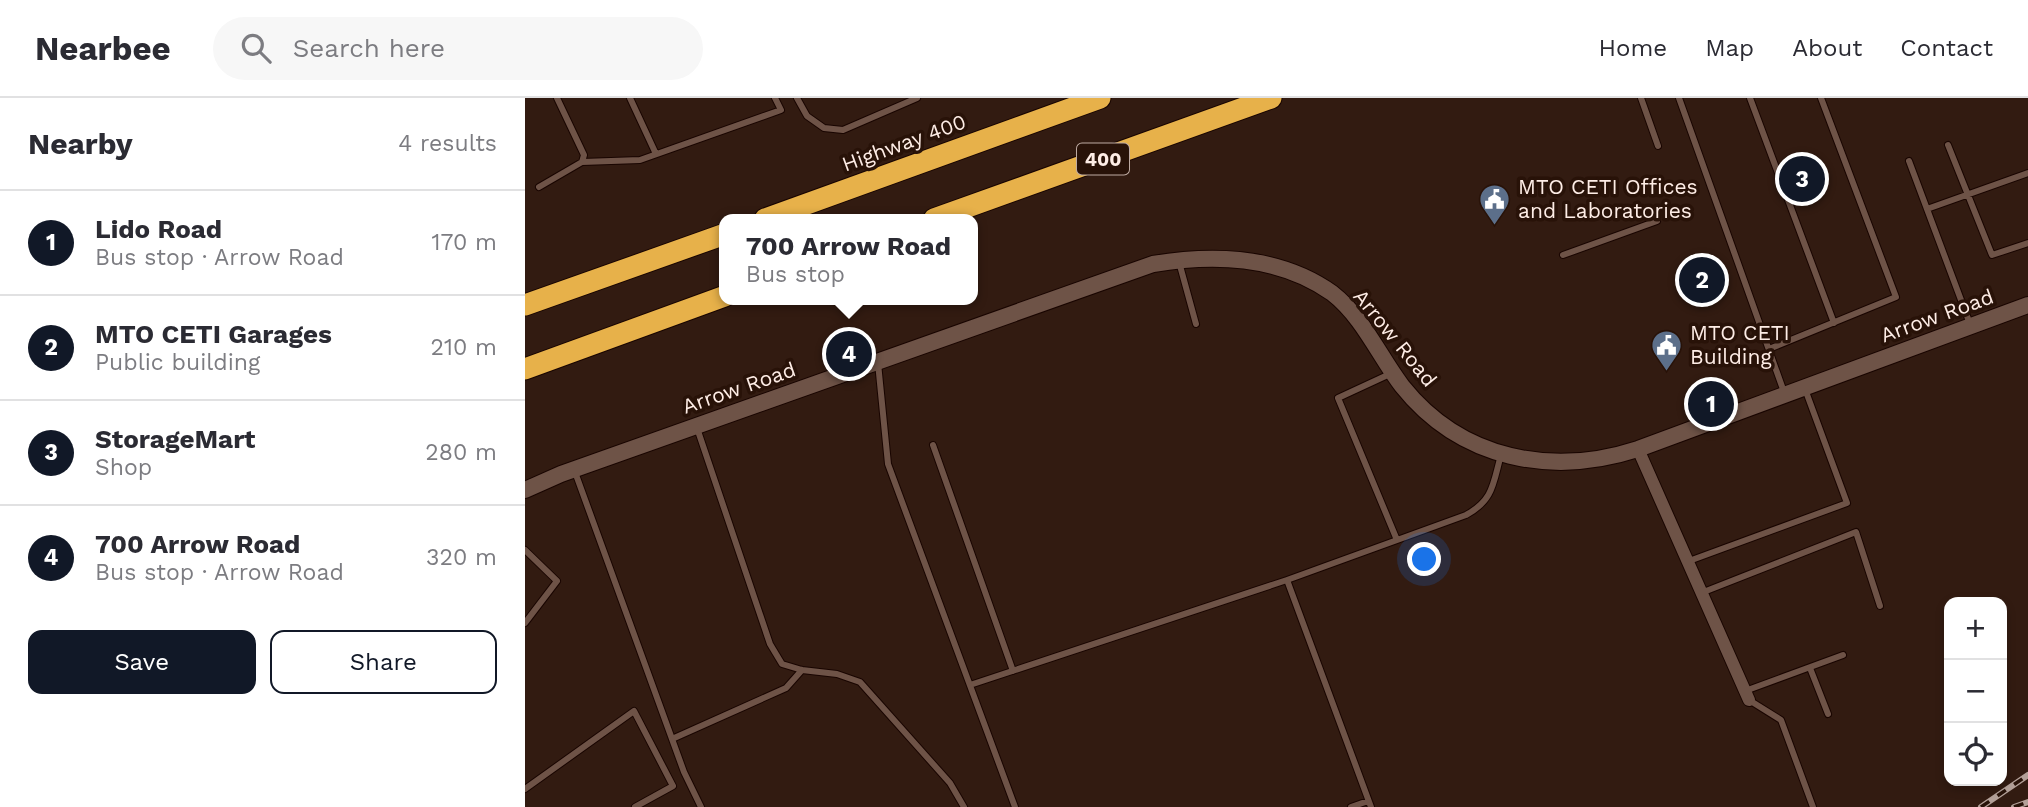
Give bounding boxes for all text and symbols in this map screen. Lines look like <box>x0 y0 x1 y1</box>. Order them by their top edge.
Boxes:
search box <box>213 17 703 80</box>
text: Nearbee <box>35 29 171 68</box>
icon: search <box>237 29 275 67</box>
text: Search here <box>293 33 445 63</box>
text: Home <box>1599 34 1667 62</box>
text: Map <box>1705 34 1754 62</box>
text: About <box>1792 34 1862 62</box>
text: Contact <box>1900 34 1993 62</box>
street label: Highway 400 <box>838 109 969 177</box>
text: Nearby <box>28 126 133 161</box>
text: 4 results <box>398 130 497 157</box>
road number: 400 <box>1077 143 1129 174</box>
pin: 3 <box>1779 153 1825 205</box>
place label: MTO CETI Offices and Laboratories <box>1518 174 1698 223</box>
public building icon: MTO CETI Offices and Laboratories <box>1478 182 1512 226</box>
text: Lido Road <box>95 214 222 244</box>
popup <box>719 214 978 305</box>
text: 1 <box>46 229 56 256</box>
text: 170 m <box>432 229 497 256</box>
text: 700 Arrow Road <box>746 231 951 261</box>
text: Bus stop · Arrow Road <box>95 244 344 271</box>
pin: 2 <box>1679 254 1725 306</box>
text: Bus stop <box>746 261 845 288</box>
street label: Arrow Road <box>1348 284 1442 392</box>
street label: Arrow Road <box>1877 284 1997 348</box>
text: MTO CETI Garages <box>95 319 332 349</box>
place label: MTO CETI Building <box>1690 320 1790 369</box>
pin: 4 <box>826 328 872 380</box>
public building icon: MTO CETI Building <box>1650 328 1684 372</box>
text: 2 <box>44 334 58 361</box>
text: 210 m <box>431 334 497 361</box>
text: Public building <box>95 349 260 376</box>
street label: Arrow Road <box>679 356 799 419</box>
pin: 1 <box>1688 378 1734 430</box>
text: StorageMart <box>95 424 255 454</box>
text: 3 <box>44 439 58 466</box>
text: 280 m <box>425 439 497 466</box>
text: Shop <box>95 454 152 481</box>
text: 700 Arrow Road <box>95 529 300 559</box>
your location <box>1407 542 1441 576</box>
text: 4 <box>44 544 58 571</box>
text: 320 m <box>426 544 497 571</box>
text: Bus stop · Arrow Road <box>95 559 344 586</box>
map controls <box>1944 597 2007 786</box>
button: + <box>1944 597 2007 660</box>
button: Save <box>28 630 256 694</box>
button: Share <box>270 630 497 694</box>
button: − <box>1944 660 2007 723</box>
button: locate <box>1944 723 2007 786</box>

